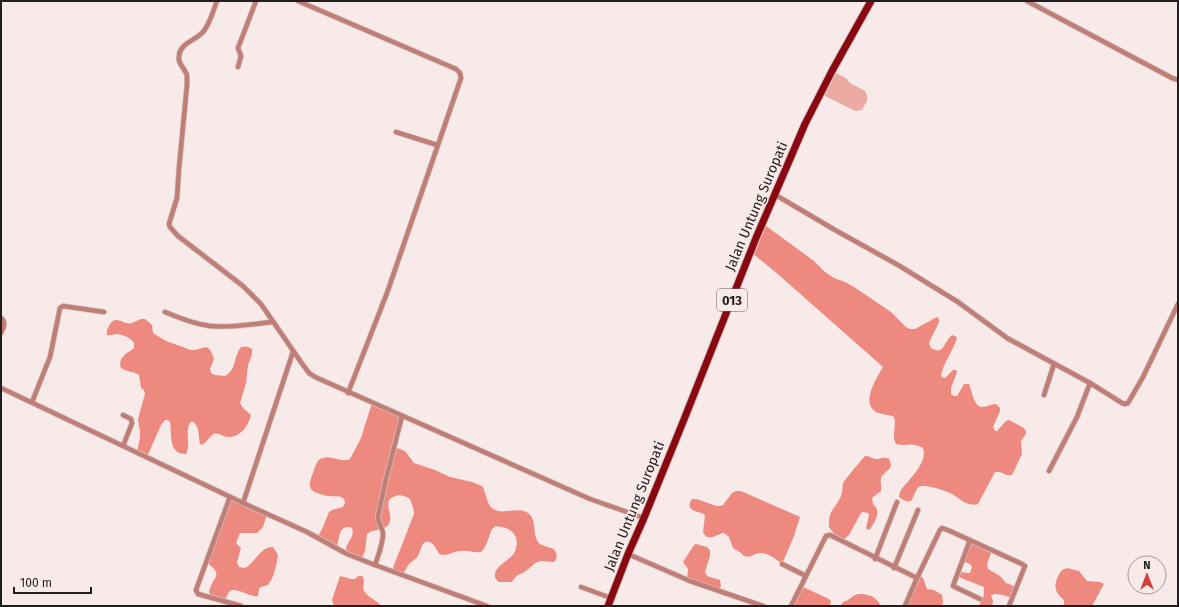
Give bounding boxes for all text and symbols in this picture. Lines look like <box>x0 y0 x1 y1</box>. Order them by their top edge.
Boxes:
street label: Jalan Untung Suropati <box>721 139 791 273</box>
road number: 013 <box>717 289 747 311</box>
street label: Jalan Untung Suropati <box>601 439 668 574</box>
north arrow <box>1127 555 1167 595</box>
text: N <box>1143 559 1151 572</box>
scale bar <box>14 569 91 595</box>
text: 100 m <box>20 576 52 590</box>

